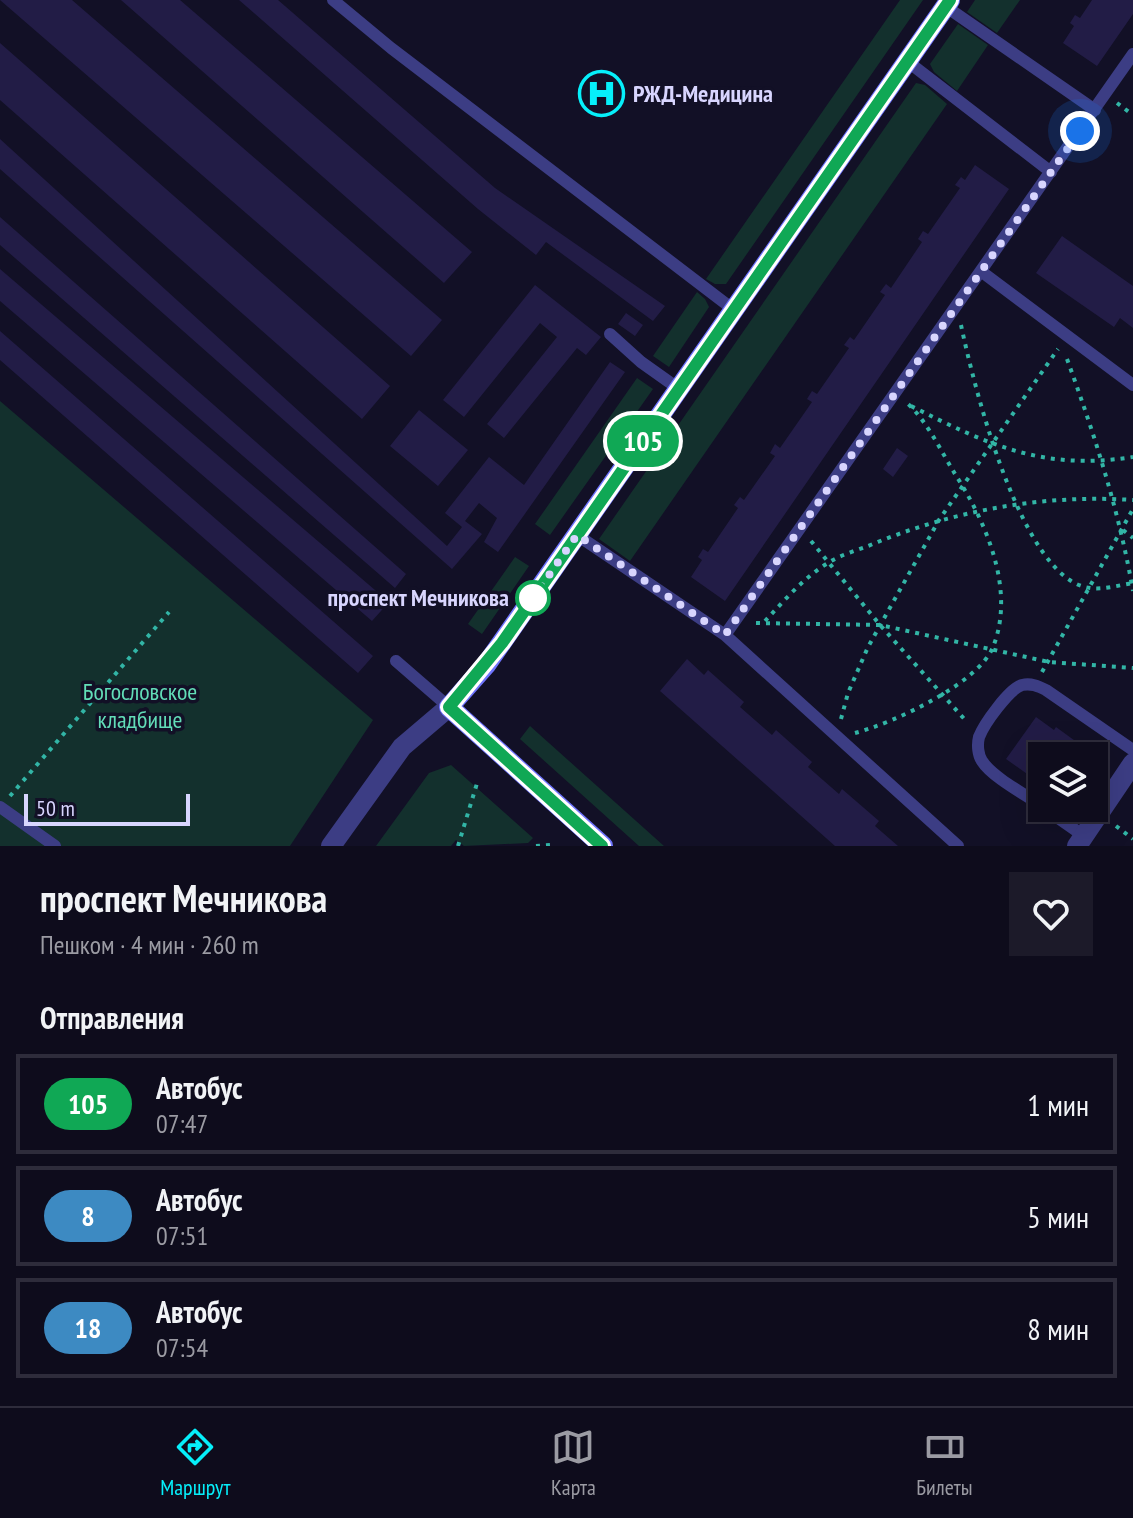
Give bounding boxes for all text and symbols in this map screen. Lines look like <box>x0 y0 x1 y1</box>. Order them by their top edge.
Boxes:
hospital icon: РЖД-Медицина <box>578 70 626 118</box>
place label: РЖД-Медицина <box>633 78 773 109</box>
your location <box>1060 111 1100 151</box>
line badge: 105 <box>597 415 689 467</box>
text: 105 <box>623 422 663 459</box>
marker: проспект Мечникова <box>516 581 550 615</box>
place label: проспект Мечникова <box>328 582 509 613</box>
park label: Богословское кладбище <box>83 676 197 735</box>
map controls <box>1028 742 1108 822</box>
button: layers <box>1028 742 1108 822</box>
scale bar <box>24 790 190 826</box>
text: 50 m <box>36 794 75 822</box>
button: heart <box>1009 872 1093 956</box>
text: проспект Мечникова <box>40 873 327 922</box>
text: Пешком · 4 мин · 260 m <box>40 928 259 961</box>
text: Отправления <box>40 998 184 1037</box>
text: Автобус <box>156 1068 243 1107</box>
text: 105 <box>68 1085 108 1122</box>
text: 1 мин <box>1027 1085 1089 1124</box>
text: 07:47 <box>156 1107 208 1140</box>
text: Автобус <box>156 1180 243 1219</box>
text: 8 <box>81 1197 95 1234</box>
text: 5 мин <box>1027 1197 1089 1236</box>
text: 07:51 <box>156 1219 208 1252</box>
text: Автобус <box>156 1292 243 1331</box>
text: 18 <box>75 1309 101 1346</box>
text: 8 мин <box>1027 1309 1089 1348</box>
text: 07:54 <box>156 1331 208 1364</box>
tab: Маршрут <box>160 1425 231 1501</box>
tab: Карта <box>551 1425 596 1501</box>
tab: Билеты <box>916 1425 973 1501</box>

